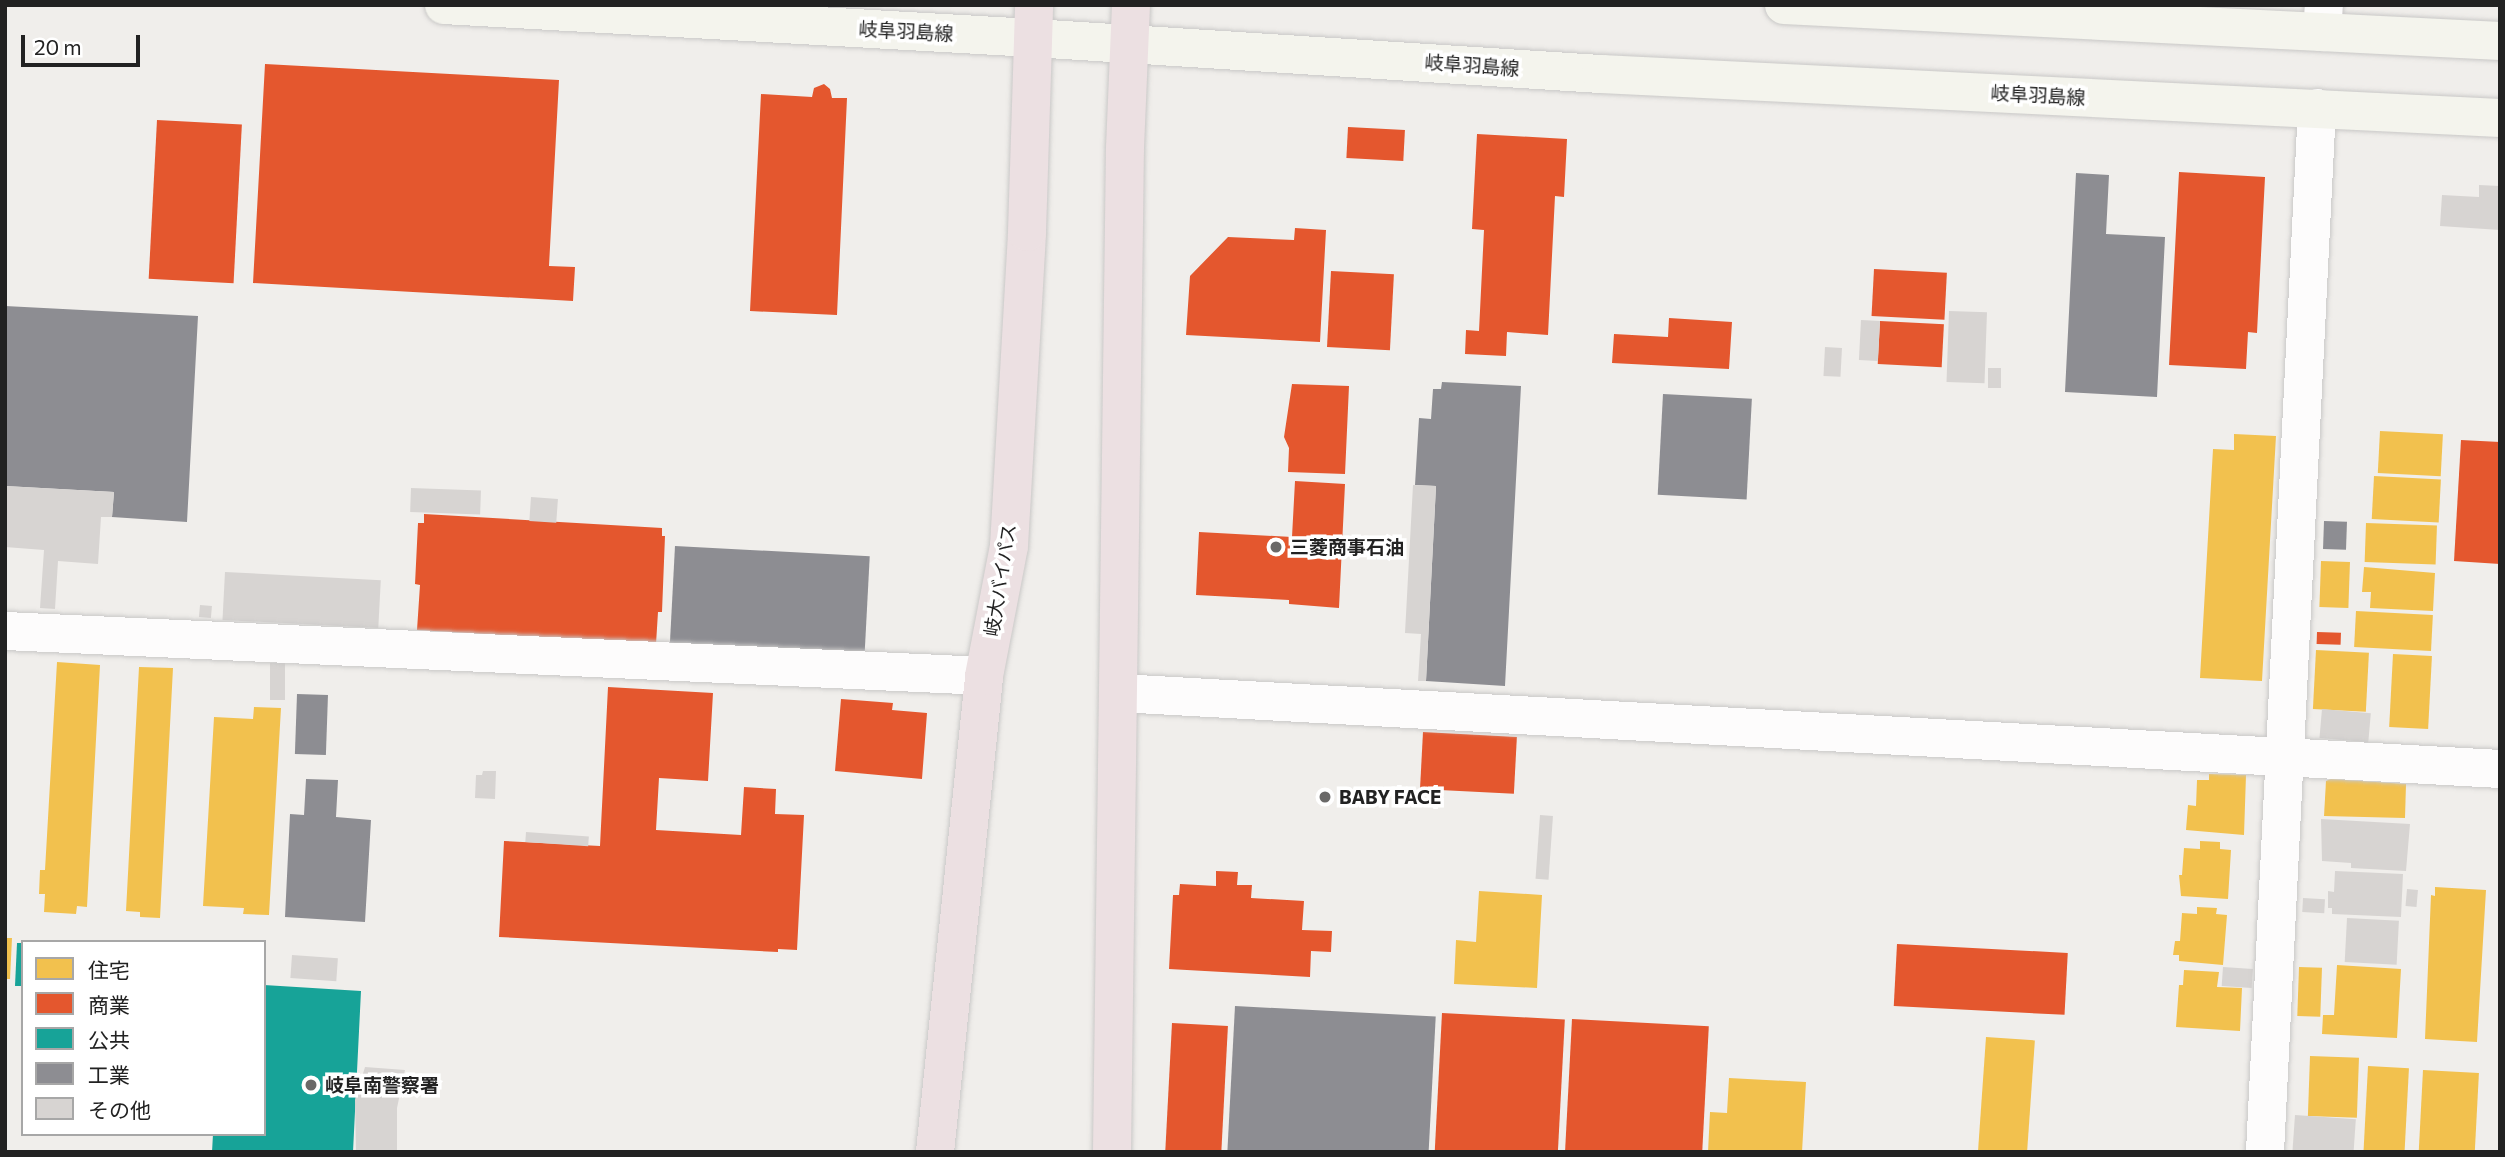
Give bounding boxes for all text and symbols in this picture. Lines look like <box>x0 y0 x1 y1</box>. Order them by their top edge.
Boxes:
street label: 岐阜羽島線 <box>858 17 954 45</box>
scale bar <box>24 21 144 65</box>
text: 20 m <box>34 34 82 59</box>
street label: 岐阜羽島線 <box>1424 50 1520 80</box>
street label: 岐阜羽島線 <box>1990 81 2086 109</box>
street label: 岐大バイパス <box>980 522 1020 638</box>
place label: 三菱商事石油 <box>1290 536 1404 558</box>
marker: 三菱商事石油 <box>1268 539 1284 555</box>
place label: BABY FACE <box>1339 786 1441 808</box>
marker: BABY FACE <box>1317 789 1333 805</box>
legend <box>21 940 266 1136</box>
text: 住宅 <box>88 957 130 982</box>
text: 商業 <box>88 992 130 1017</box>
text: 公共 <box>88 1027 130 1052</box>
text: 工業 <box>88 1062 130 1087</box>
place label: 岐阜南警察署 <box>325 1074 439 1096</box>
marker: 岐阜南警察署 <box>303 1077 319 1093</box>
text: その他 <box>88 1097 151 1122</box>

